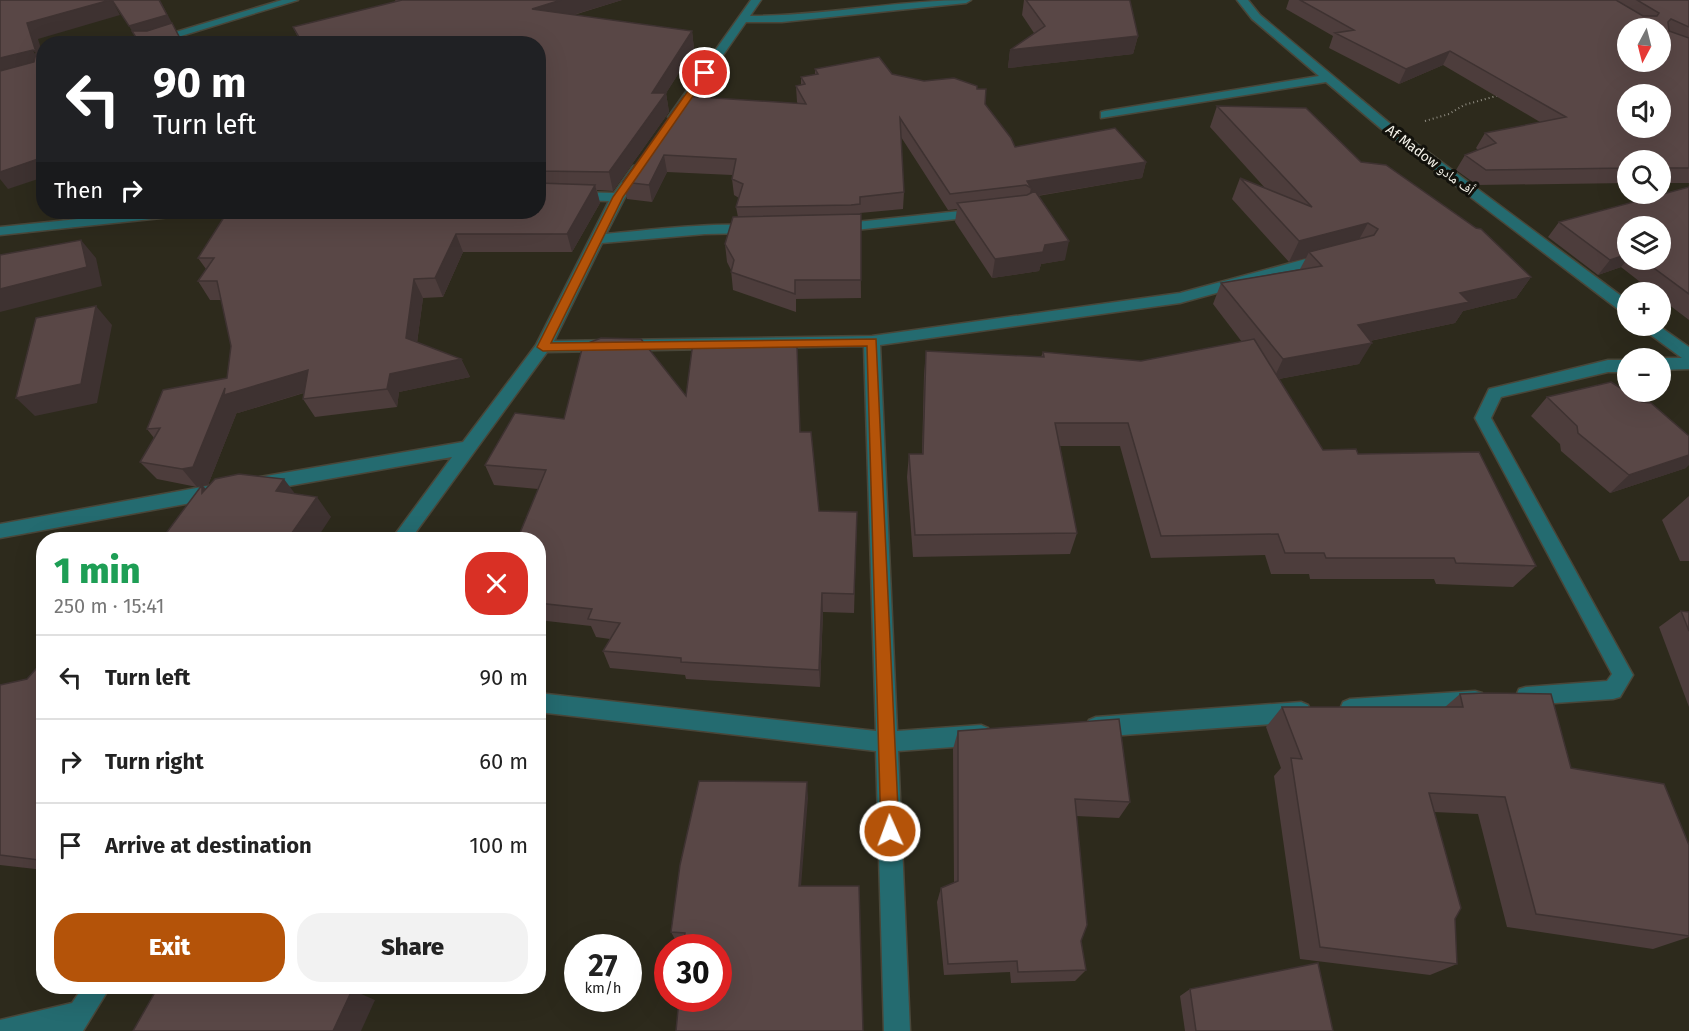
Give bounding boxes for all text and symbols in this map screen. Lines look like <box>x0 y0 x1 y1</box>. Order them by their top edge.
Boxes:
north arrow <box>1617 18 1671 72</box>
map controls <box>1617 18 1671 402</box>
pin <box>679 47 730 98</box>
icon: arrive <box>688 56 721 89</box>
text: 90 m <box>153 58 247 108</box>
icon: left <box>54 60 132 138</box>
button: sound <box>1617 84 1671 138</box>
text: Turn left <box>153 109 256 141</box>
street label: Af Madow أف مادو <box>1382 121 1478 199</box>
button: search <box>1617 150 1671 204</box>
icon: right <box>115 174 148 207</box>
text: Then <box>54 177 103 204</box>
button: layers <box>1617 216 1671 270</box>
button: + <box>1617 282 1671 336</box>
button: − <box>1617 348 1671 402</box>
text: 1 min <box>54 549 140 593</box>
button: close <box>465 552 528 615</box>
text: 250 m · 15:41 <box>54 594 164 618</box>
icon: left <box>54 661 87 694</box>
text: Turn left <box>105 664 190 691</box>
text: 90 m <box>479 664 528 691</box>
icon: right <box>54 745 87 778</box>
text: Turn right <box>105 748 204 775</box>
text: 60 m <box>479 748 528 775</box>
position arrow <box>858 799 922 863</box>
icon: arrive <box>54 829 87 862</box>
text: Arrive at destination <box>105 832 312 859</box>
text: 100 m <box>469 832 528 859</box>
button: Exit <box>54 913 285 982</box>
button: Share <box>297 913 528 982</box>
speed limit sign: 30 <box>654 934 732 1012</box>
text: 27 <box>588 948 618 984</box>
text: km/h <box>584 979 622 997</box>

